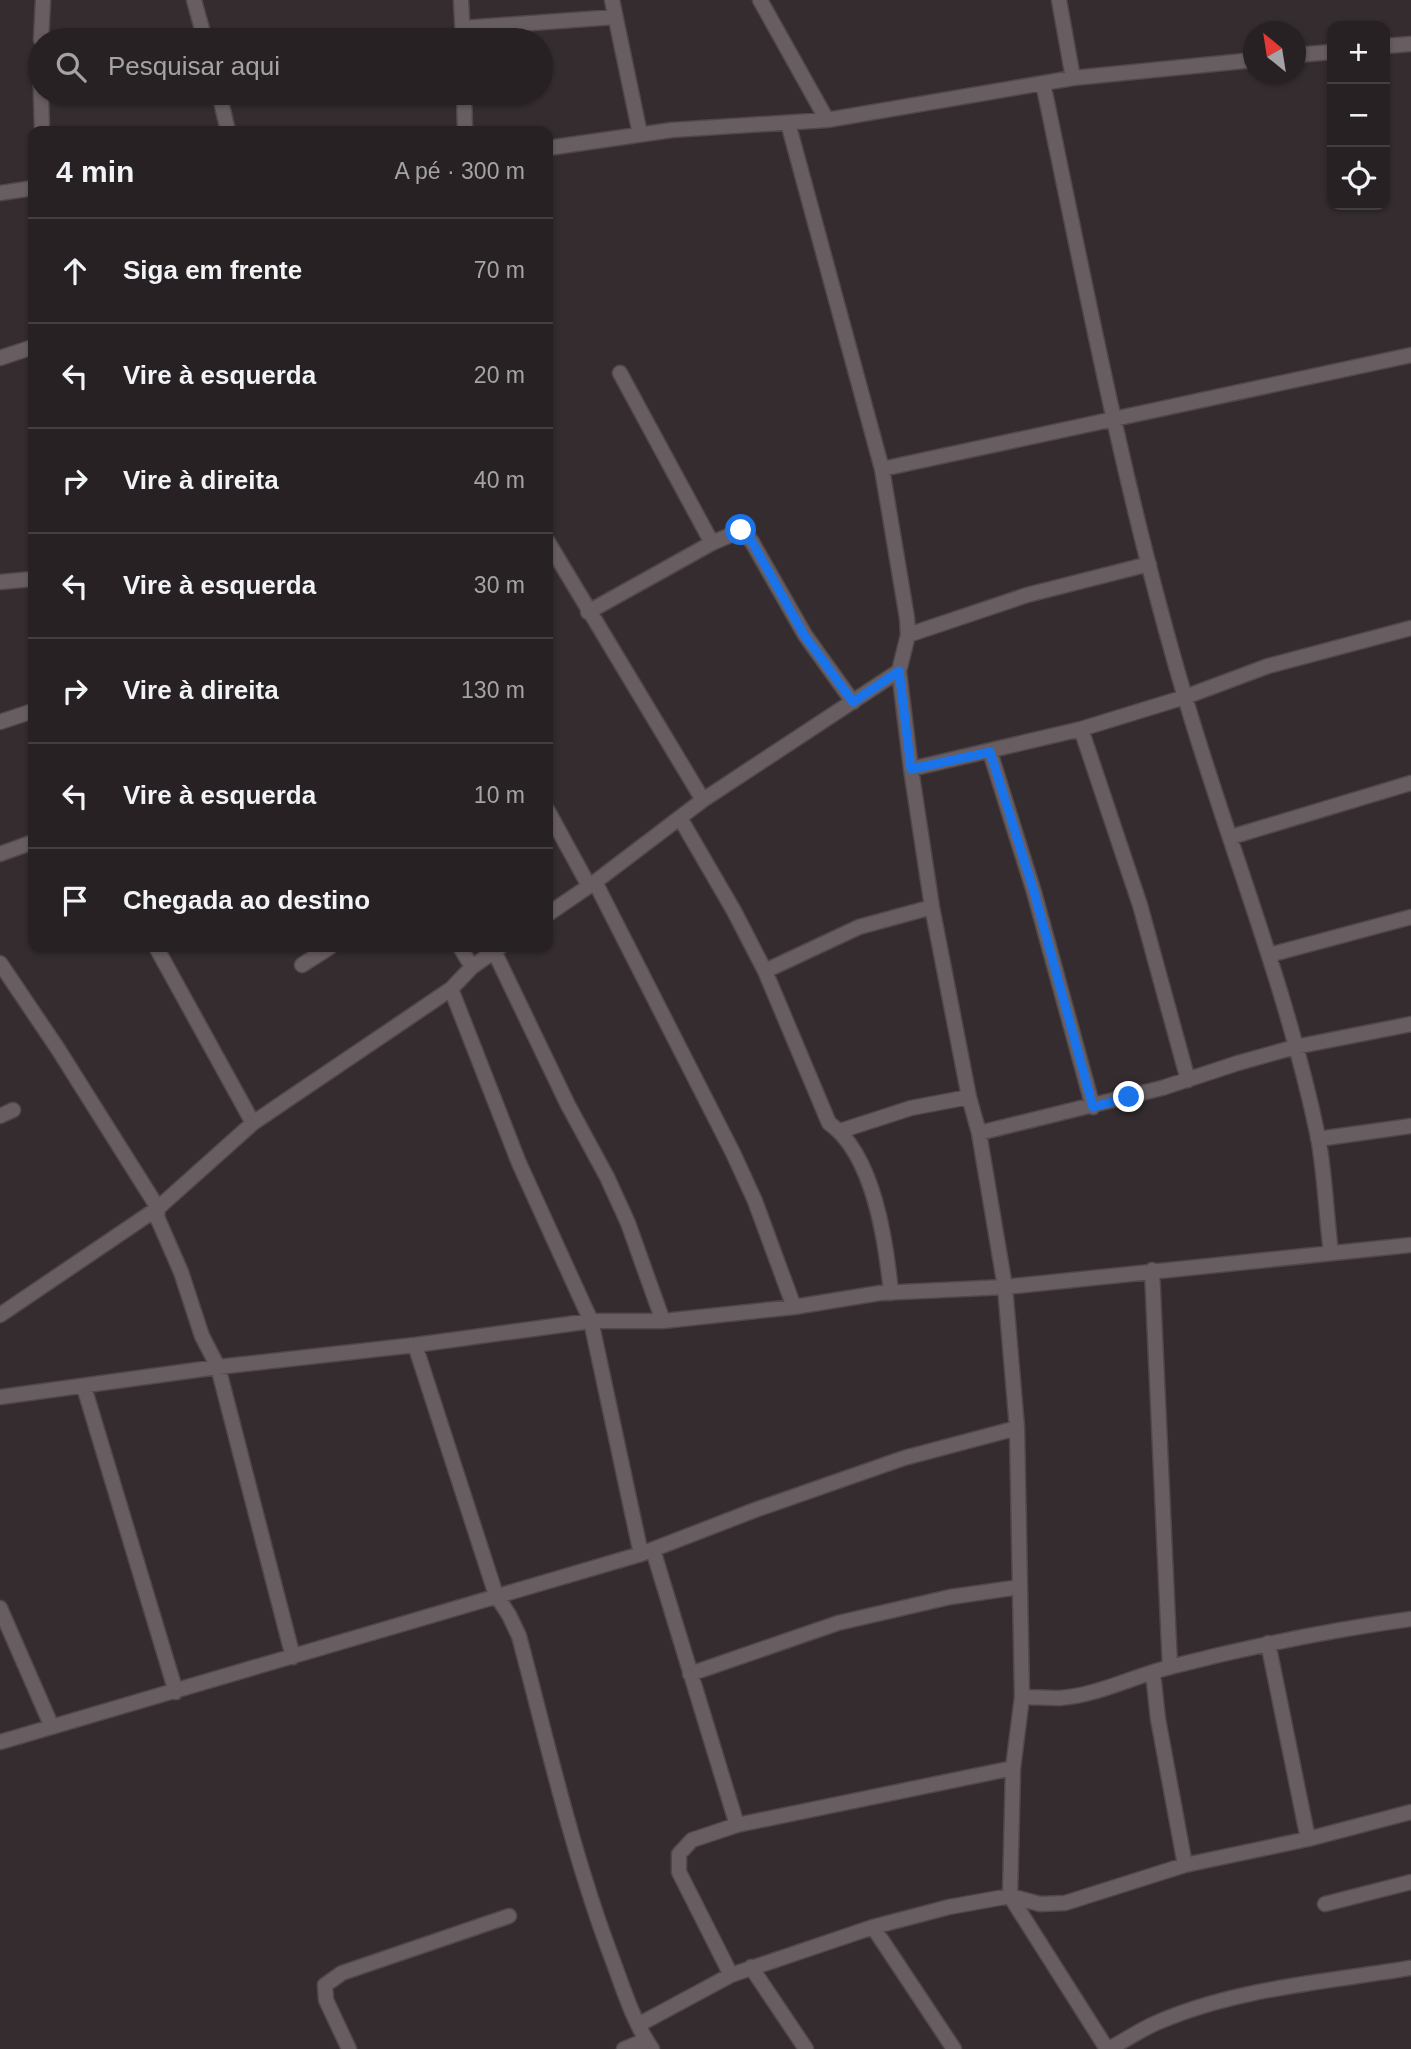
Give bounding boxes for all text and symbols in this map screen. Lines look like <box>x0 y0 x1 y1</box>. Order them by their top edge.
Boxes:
north arrow <box>1243 21 1306 84</box>
map controls <box>1327 21 1390 210</box>
button: + <box>1327 21 1390 84</box>
search box <box>28 28 553 105</box>
icon: search <box>52 48 90 86</box>
text: Pesquisar aqui <box>108 51 280 81</box>
button: − <box>1327 84 1390 147</box>
button: locate <box>1327 147 1390 210</box>
text: 4 min <box>56 155 134 188</box>
text: A pé · 300 m <box>395 158 525 184</box>
icon: ahead <box>56 252 94 290</box>
text: Siga em frente <box>123 255 302 285</box>
text: 70 m <box>474 257 525 283</box>
icon: left <box>56 357 94 395</box>
text: Vire à esquerda <box>123 360 316 390</box>
text: 20 m <box>474 362 525 388</box>
icon: right <box>56 462 94 500</box>
text: Vire à direita <box>123 465 279 495</box>
text: 40 m <box>474 467 525 493</box>
route start <box>725 514 756 545</box>
icon: left <box>56 567 94 605</box>
text: Vire à esquerda <box>123 570 316 600</box>
text: 30 m <box>474 572 525 598</box>
icon: right <box>56 672 94 710</box>
text: Vire à direita <box>123 675 279 705</box>
text: 130 m <box>461 677 525 703</box>
icon: left <box>56 777 94 815</box>
text: Vire à esquerda <box>123 780 316 810</box>
text: 10 m <box>474 782 525 808</box>
icon: arrive <box>56 882 94 920</box>
text: Chegada ao destino <box>123 885 370 915</box>
route end <box>1113 1081 1144 1112</box>

